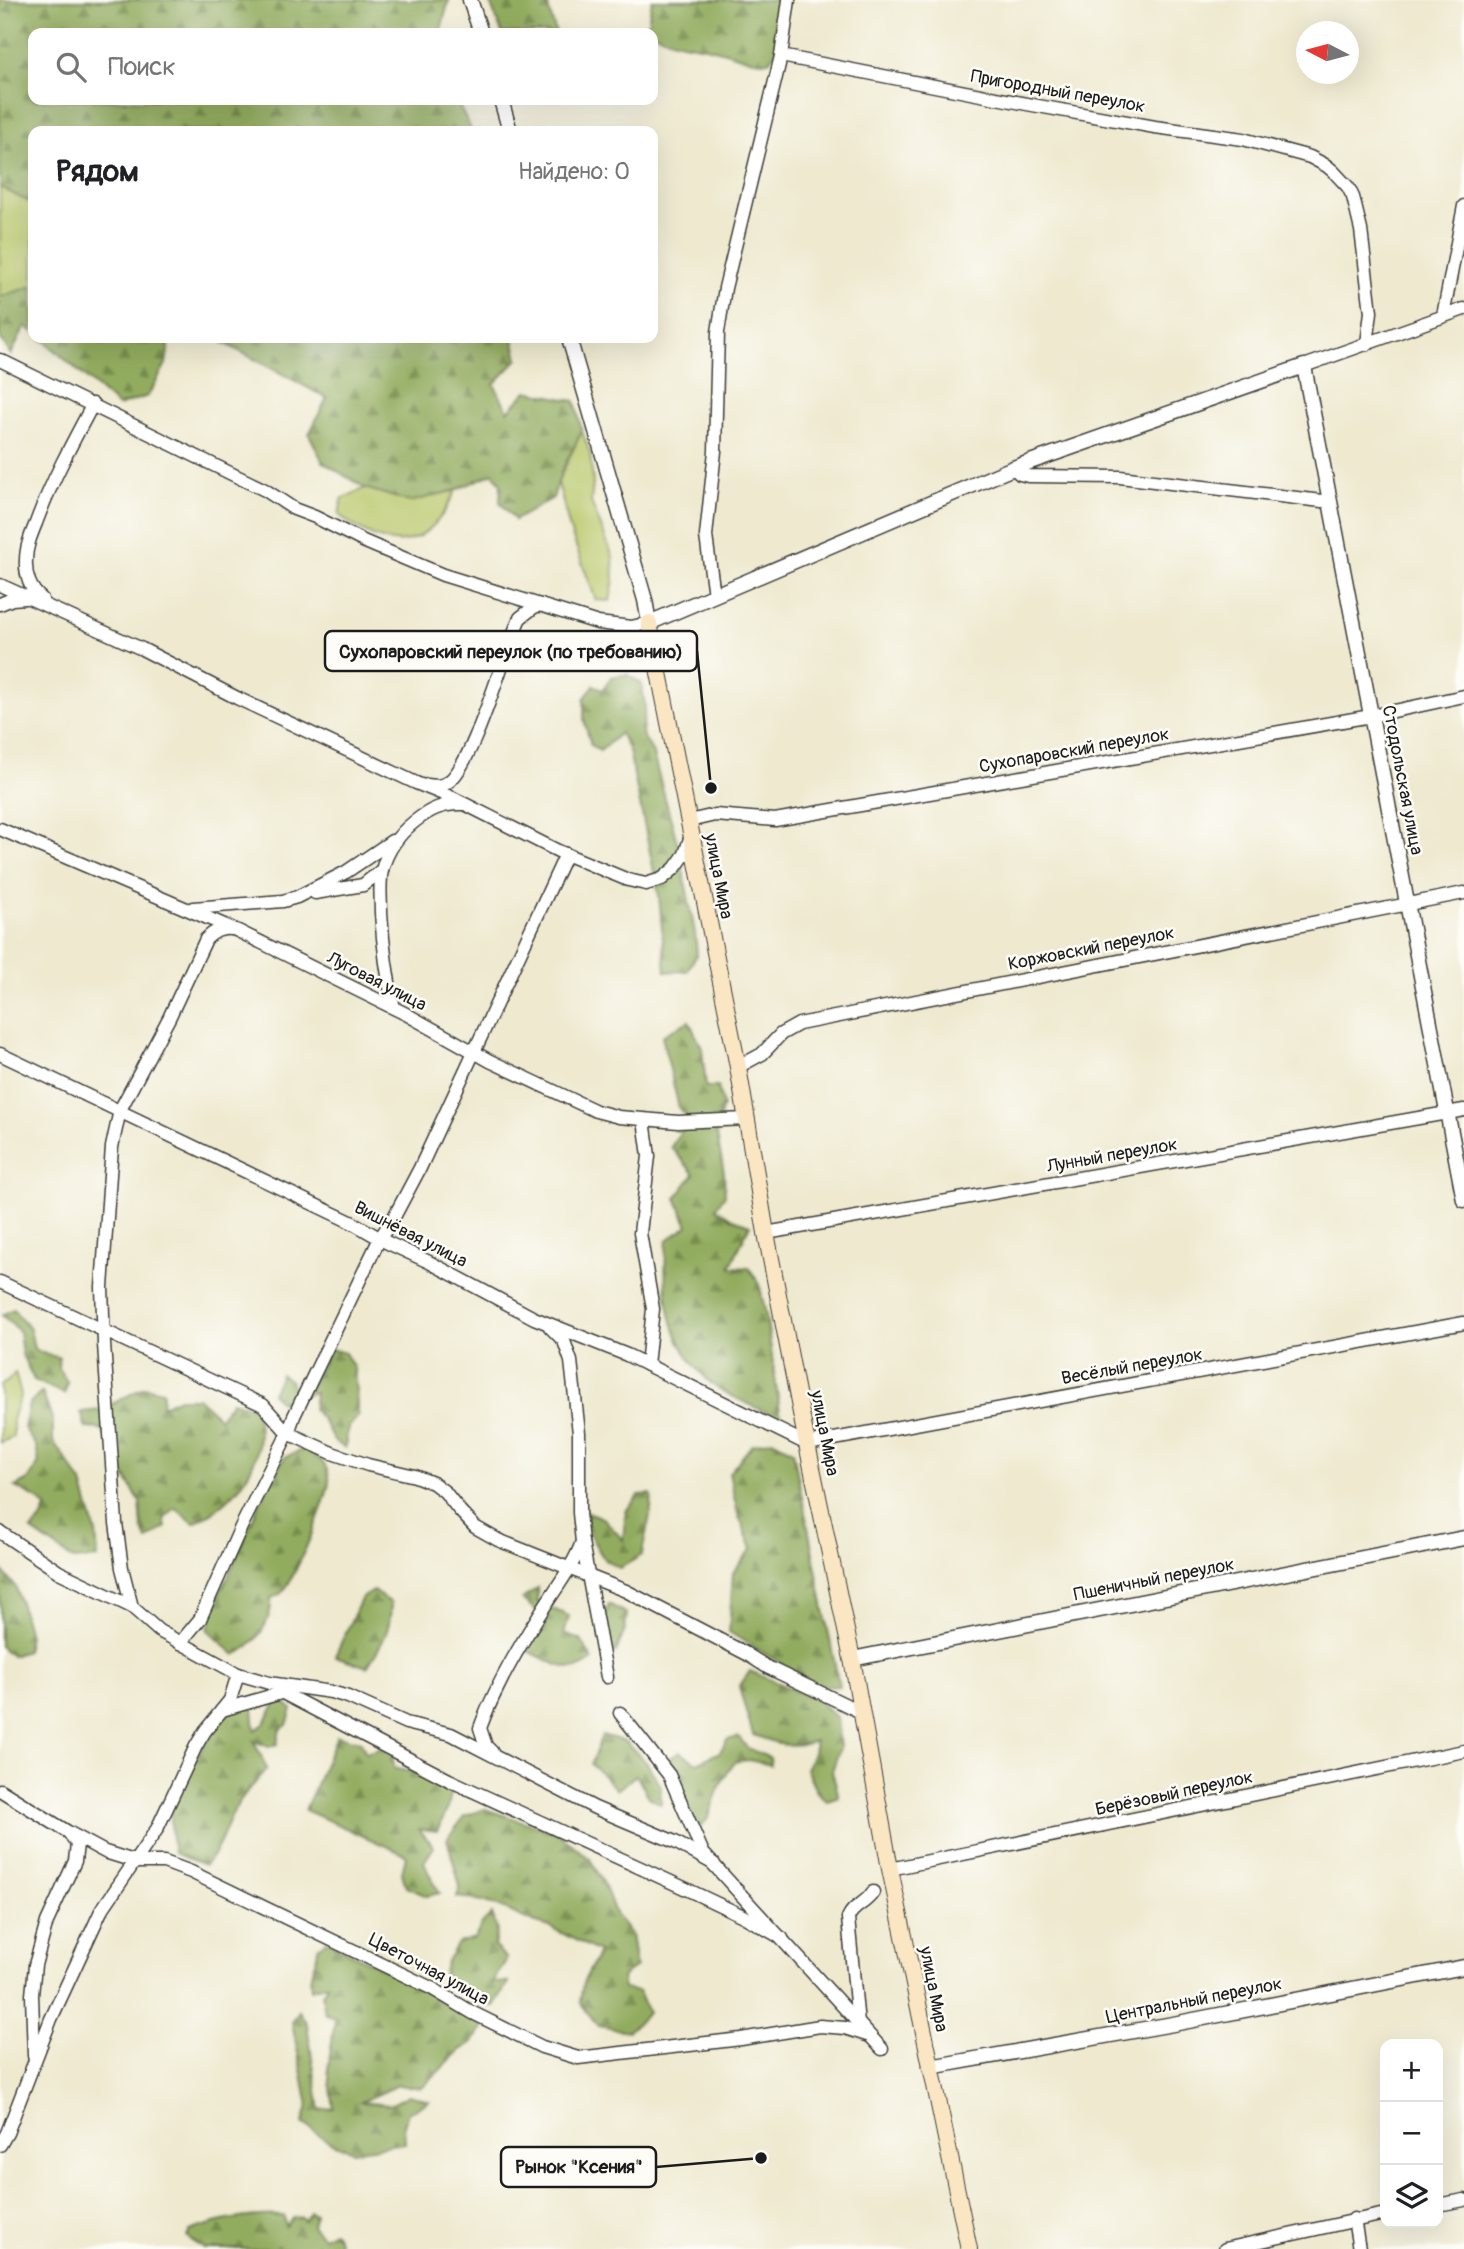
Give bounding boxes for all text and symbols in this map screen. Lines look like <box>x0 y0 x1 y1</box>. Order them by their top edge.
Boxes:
north arrow <box>1296 21 1359 84</box>
search box <box>28 28 658 105</box>
icon: search <box>52 48 90 86</box>
text: Поиск <box>108 51 176 83</box>
street label: Пригородный переулок <box>969 65 1147 118</box>
text: Рядом <box>56 153 139 190</box>
text: Найдено: 0 <box>518 157 630 186</box>
callout: Сухопаровский переулок (по требованию) <box>325 631 697 671</box>
text: Сухопаровский переулок (по требованию) <box>339 640 683 664</box>
street label: Стодольская улица <box>1377 703 1428 857</box>
street label: Сухопаровский переулок <box>977 722 1171 779</box>
street label: улица Мира <box>699 830 738 921</box>
street label: Коржовский переулок <box>1006 921 1176 976</box>
street label: Луговая улица <box>322 946 430 1016</box>
street label: Лунный переулок <box>1044 1133 1179 1178</box>
street label: Вишнёвая улица <box>350 1196 471 1273</box>
street label: Весёлый переулок <box>1060 1343 1205 1390</box>
street label: улица Мира <box>805 1387 844 1478</box>
street label: Пшеничный переулок <box>1072 1553 1236 1606</box>
street label: Берёзовый переулок <box>1093 1766 1255 1821</box>
street label: Цветочная улица <box>365 1928 493 2011</box>
street label: улица Мира <box>914 1943 953 2034</box>
street label: Центральный переулок <box>1104 1972 1284 2029</box>
map controls <box>1380 2039 1443 2228</box>
button: + <box>1380 2039 1443 2102</box>
button: − <box>1380 2102 1443 2165</box>
callout: Рынок "Ксения" <box>501 2147 656 2187</box>
text: Рынок "Ксения" <box>515 2155 643 2179</box>
button: layers <box>1380 2165 1443 2228</box>

